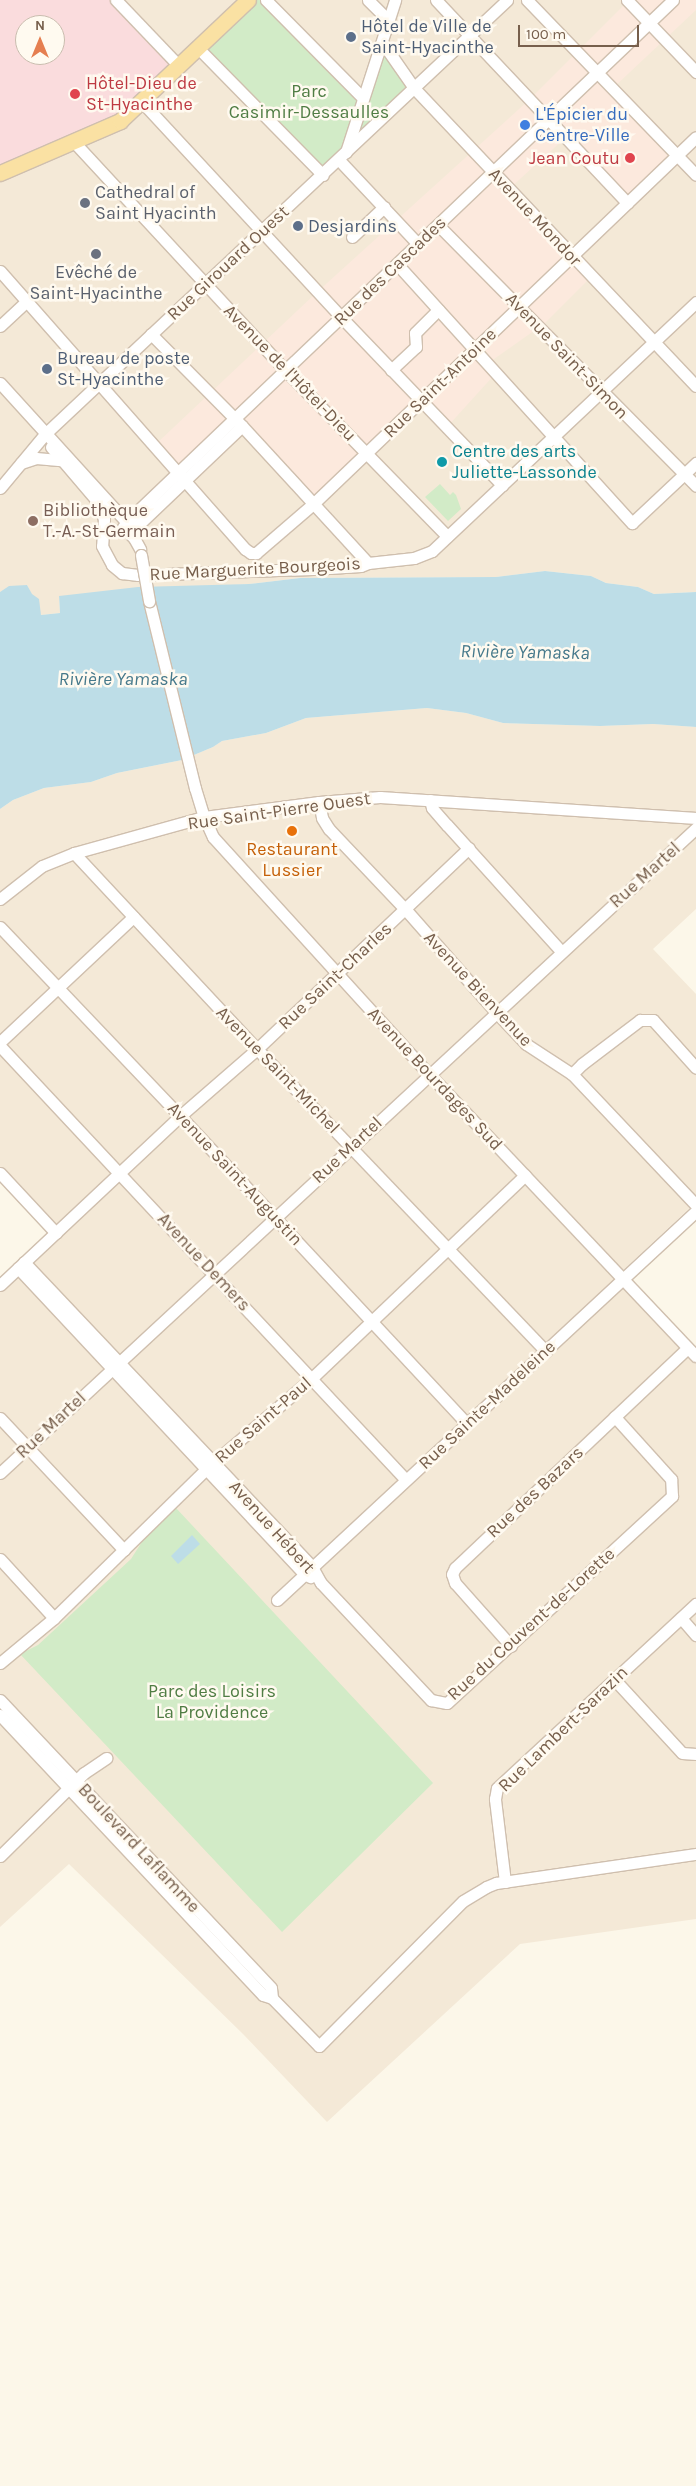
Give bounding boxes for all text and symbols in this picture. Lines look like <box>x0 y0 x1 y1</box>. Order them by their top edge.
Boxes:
north arrow <box>15 15 65 65</box>
scale bar <box>521 15 642 47</box>
place label: Hôtel de Ville de Saint-Hyacinthe <box>361 16 494 58</box>
text: N <box>35 17 45 34</box>
text: 100 m <box>526 25 566 43</box>
marker: Hôtel de Ville de Saint-Hyacinthe <box>345 31 357 43</box>
place label: Hôtel-Dieu de St-Hyacinthe <box>86 73 197 116</box>
park label: Parc Casimir-Dessaulles <box>229 81 389 124</box>
marker: Hôtel-Dieu de St-Hyacinthe <box>68 87 82 101</box>
place label: L'Épicier du Centre-Ville <box>535 104 630 146</box>
marker: L'Épicier du Centre-Ville <box>519 119 531 131</box>
place label: Jean Coutu <box>529 147 620 169</box>
marker: Jean Coutu <box>624 152 636 164</box>
street label: Avenue Mondor <box>484 163 586 271</box>
place label: Cathedral of Saint Hyacinth <box>95 182 217 224</box>
marker: Cathedral of Saint Hyacinth <box>79 197 91 209</box>
street label: Rue Girouard Ouest <box>162 201 294 325</box>
street label: Rue des Cascades <box>329 212 451 330</box>
place label: Desjardins <box>308 215 397 237</box>
marker: Desjardins <box>292 220 304 232</box>
marker: Evêché de Saint-Hyacinthe <box>90 248 102 260</box>
place label: Evêché de Saint-Hyacinthe <box>30 262 162 304</box>
street label: Avenue Saint-Simon <box>501 288 633 424</box>
street label: Avenue de l'Hôtel-Dieu <box>219 300 361 446</box>
street label: Rue Saint-Antoine <box>379 324 501 442</box>
place label: Bureau de poste St-Hyacinthe <box>57 348 190 390</box>
marker: Bureau de poste St-Hyacinthe <box>41 363 53 375</box>
place label: Centre des arts Juliette-Lassonde <box>452 441 597 484</box>
marker: Centre des arts Juliette-Lassonde <box>436 456 448 468</box>
place label: Bibliothèque T.-A.-St-Germain <box>43 500 176 542</box>
marker: Bibliothèque T.-A.-St-Germain <box>27 515 39 527</box>
street label: Rue Marguerite Bourgeois <box>149 553 361 585</box>
water label: Rivière Yamaska <box>460 640 590 666</box>
water label: Rivière Yamaska <box>58 669 188 691</box>
street label: Rue Saint-Pierre Ouest <box>186 787 372 835</box>
marker: Restaurant Lussier <box>286 825 298 837</box>
street label: Rue Martel <box>605 837 685 913</box>
place label: Restaurant Lussier <box>246 839 338 882</box>
street label: Rue Saint-Charles <box>274 918 396 1034</box>
street label: Avenue Bienvenue <box>419 927 537 1051</box>
street label: Avenue Saint-Michel <box>212 1002 344 1138</box>
street label: Avenue Bourdages Sud <box>363 1003 507 1155</box>
street label: Avenue Saint-Augustin <box>163 1098 307 1250</box>
street label: Rue Martel <box>307 1112 387 1188</box>
street label: Avenue Demers <box>153 1208 255 1316</box>
street label: Rue Sainte-Madeleine <box>414 1336 560 1474</box>
street label: Rue Saint-Paul <box>210 1372 316 1468</box>
street label: Rue Martel <box>11 1387 91 1463</box>
street label: Rue des Bazars <box>482 1442 588 1542</box>
street label: Avenue Hébert <box>225 1476 319 1578</box>
street label: Rue du Couvent-de-Lorette <box>443 1543 619 1705</box>
street label: Rue Lambert-Sarazin <box>494 1661 632 1797</box>
park label: Parc des Loisirs La Providence <box>148 1681 276 1724</box>
street label: Boulevard Laflamme <box>73 1779 205 1917</box>

